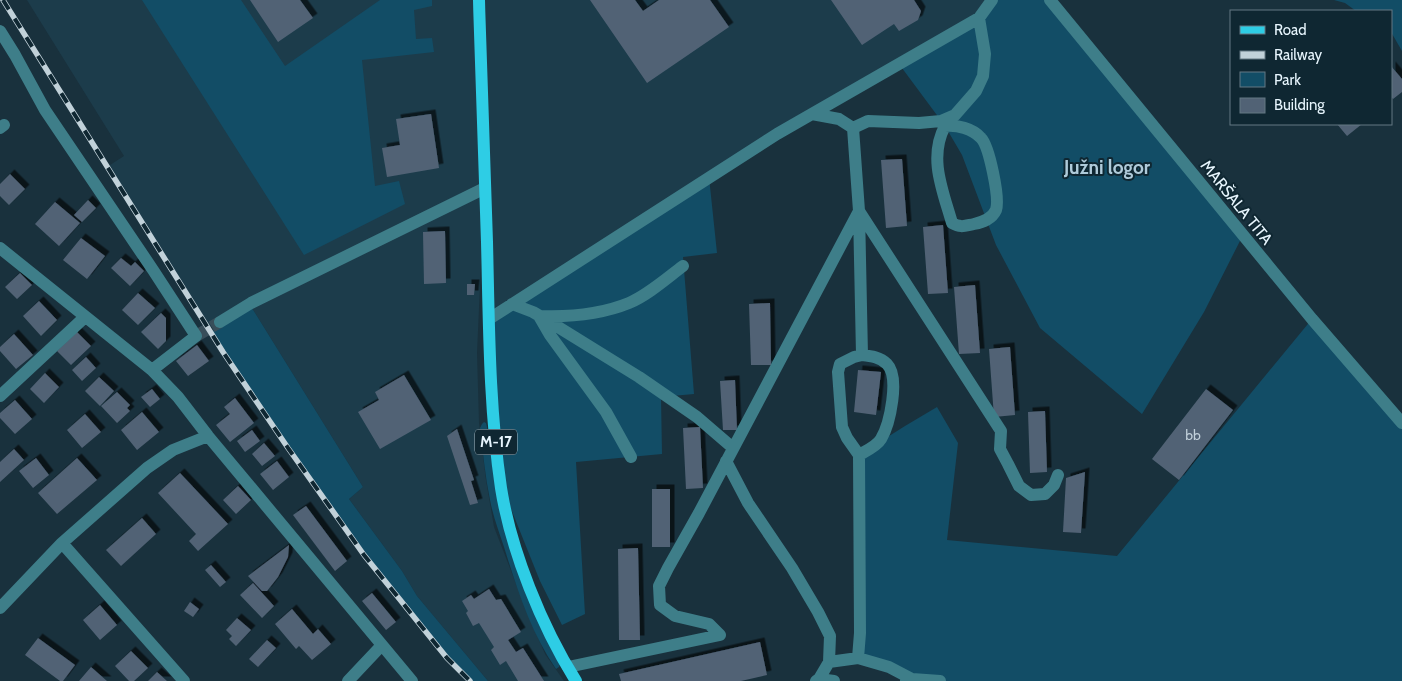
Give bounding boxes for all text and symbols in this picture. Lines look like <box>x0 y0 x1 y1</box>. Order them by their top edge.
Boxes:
legend <box>1230 10 1392 125</box>
text: Road <box>1274 21 1307 39</box>
text: Railway <box>1274 46 1323 64</box>
text: Park <box>1274 71 1301 89</box>
text: Building <box>1274 96 1325 114</box>
district label: Južni logor <box>1063 156 1151 179</box>
street label: MARŠALA TITA <box>1197 156 1277 249</box>
house number: bb <box>1185 426 1201 444</box>
road number: M-17 <box>475 430 517 454</box>

